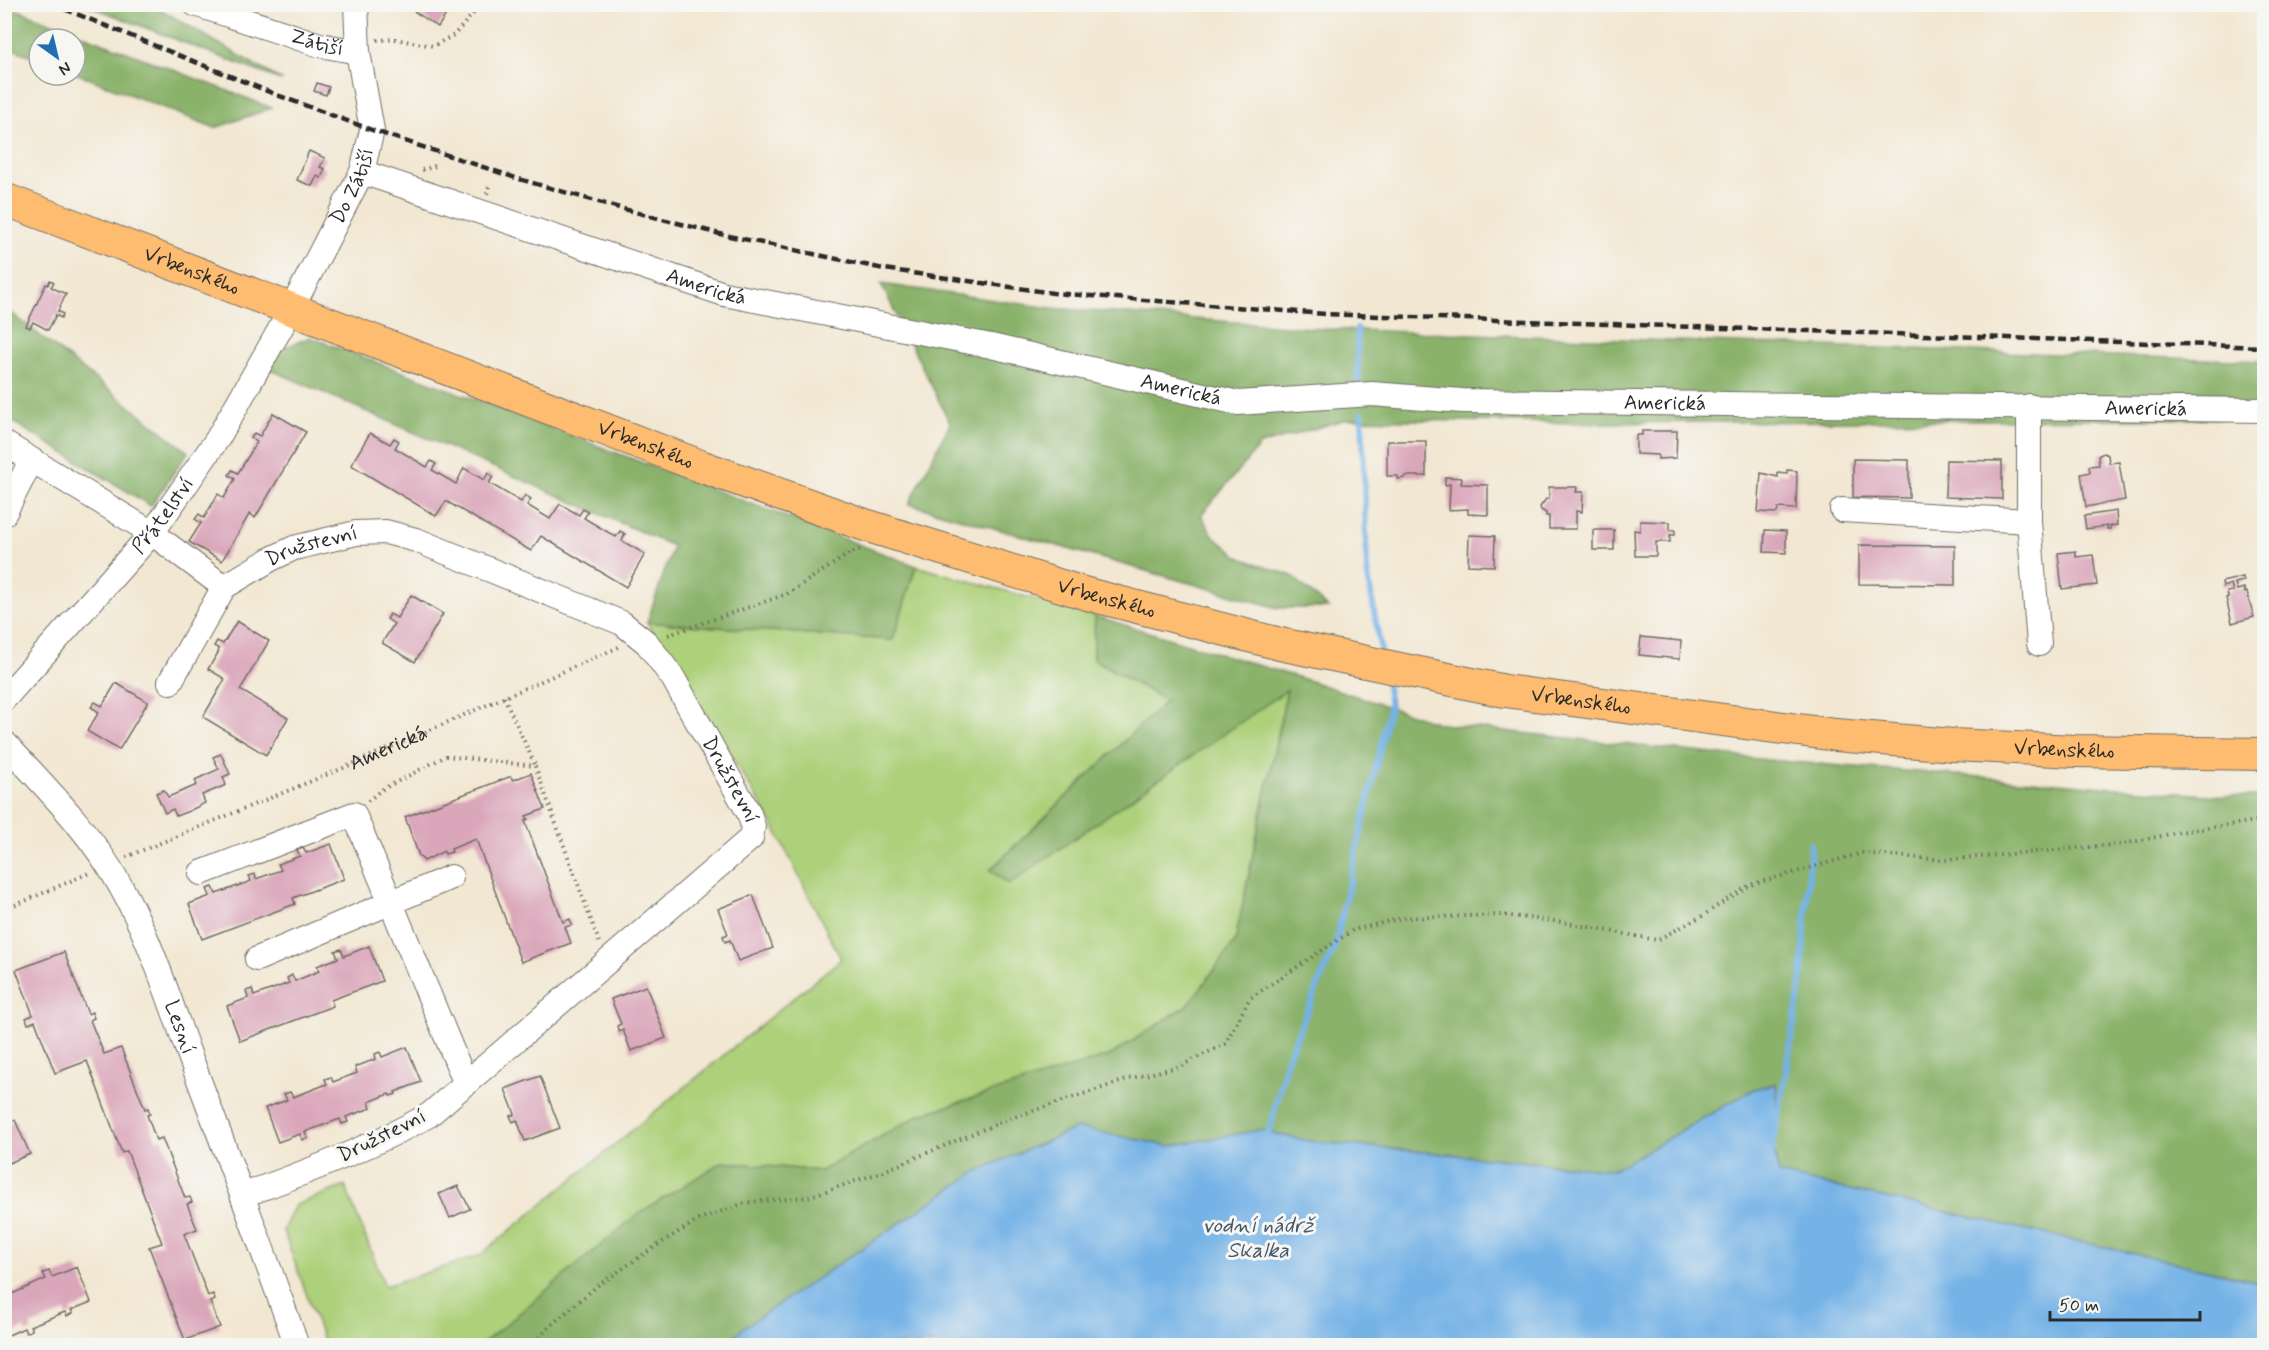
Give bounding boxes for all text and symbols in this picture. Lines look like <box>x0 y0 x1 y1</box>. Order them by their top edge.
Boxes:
street label: Zátiší <box>286 22 346 63</box>
north arrow <box>27 27 87 87</box>
text: N <box>54 57 75 80</box>
street label: Do Zátiší <box>323 145 381 229</box>
street label: Vrbenského <box>140 240 244 302</box>
street label: Americká <box>662 262 748 312</box>
street label: Americká <box>1138 367 1224 413</box>
street label: Americká <box>1624 389 1706 418</box>
street label: Americká <box>2105 394 2187 423</box>
street label: Vrbenského <box>593 414 698 476</box>
street label: Přátelství <box>126 472 201 560</box>
street label: Družstevní <box>261 519 361 574</box>
street label: Vrbenského <box>1054 572 1159 625</box>
street label: Vrbenského <box>1529 681 1633 722</box>
street label: Americká <box>345 719 432 778</box>
street label: Družstevní <box>695 732 765 826</box>
street label: Vrbenského <box>2013 734 2115 766</box>
street label: Lesní <box>157 996 202 1058</box>
street label: Družstevní <box>333 1103 431 1169</box>
water label: vodní nádrž Skalka <box>1202 1212 1317 1265</box>
scale bar <box>2050 1284 2200 1322</box>
text: 50 m <box>2059 1294 2099 1318</box>

